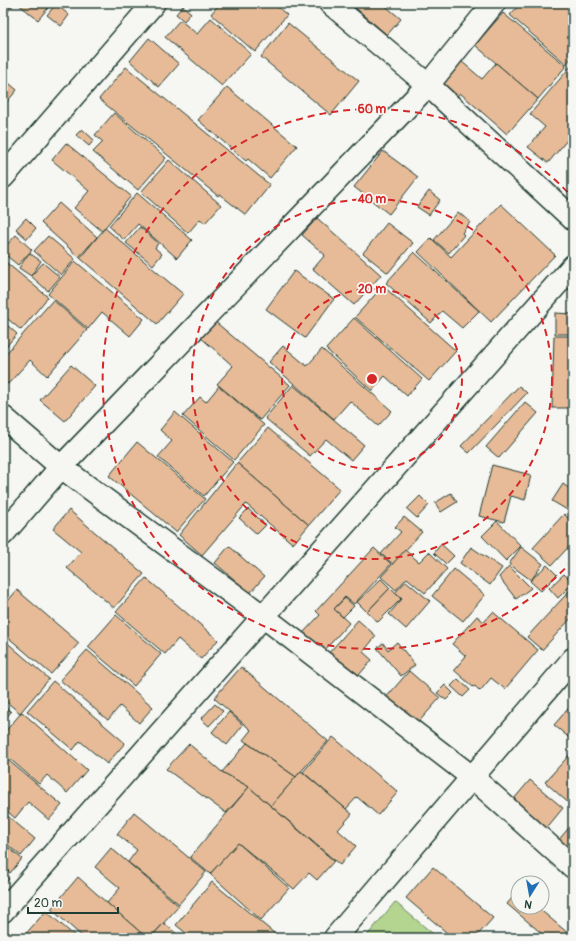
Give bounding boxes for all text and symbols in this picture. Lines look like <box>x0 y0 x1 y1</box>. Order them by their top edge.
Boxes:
text: 60 m <box>358 102 387 117</box>
text: 40 m <box>357 192 387 207</box>
text: 20 m <box>358 282 386 297</box>
centre of rings <box>365 372 379 386</box>
north arrow <box>510 875 550 915</box>
scale bar <box>28 889 118 915</box>
text: 20 m <box>34 896 63 911</box>
text: N <box>523 897 533 911</box>

